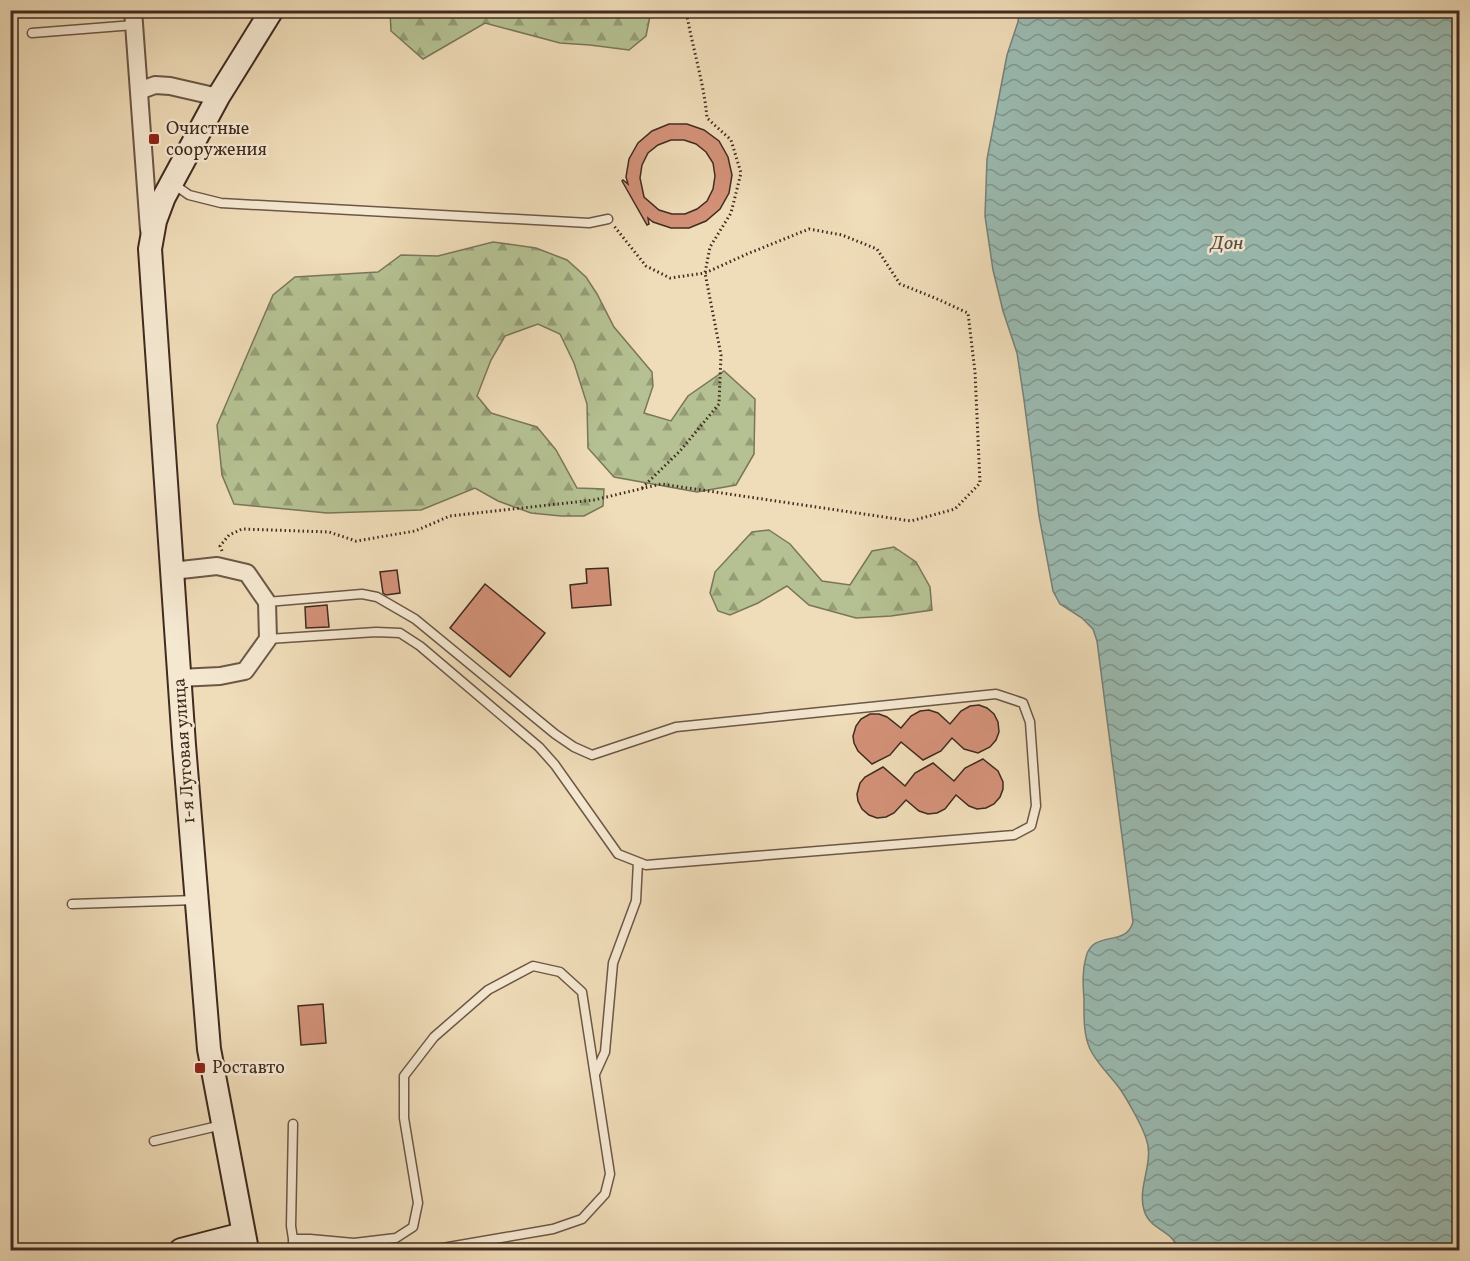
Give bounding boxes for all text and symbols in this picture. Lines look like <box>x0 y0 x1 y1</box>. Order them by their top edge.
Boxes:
place label: Очистные сооружения <box>166 117 267 163</box>
marker: Очистные сооружения <box>147 132 161 146</box>
water label: Дон <box>1209 230 1243 258</box>
street label: 1-я Луговая улица <box>167 677 203 825</box>
place label: Роставто <box>212 1056 285 1081</box>
marker: Роставто <box>193 1061 207 1075</box>

